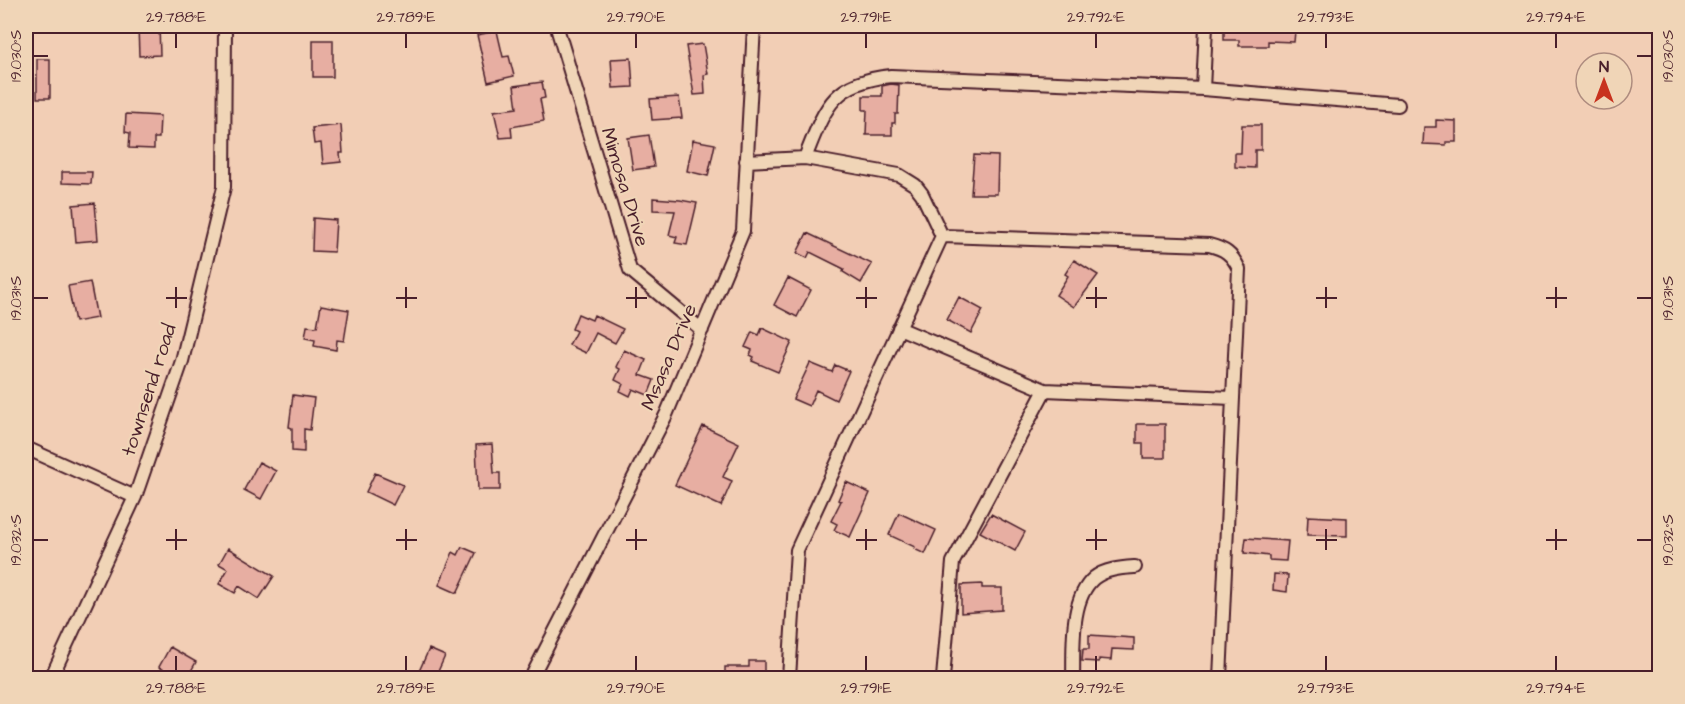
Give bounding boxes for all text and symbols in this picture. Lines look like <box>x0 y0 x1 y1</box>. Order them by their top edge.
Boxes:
text: 29.788°E <box>146 7 206 28</box>
text: 29.789°E <box>377 7 436 28</box>
text: 29.790°E <box>607 7 665 28</box>
text: 29.791°E <box>840 7 892 28</box>
text: 29.792°E <box>1067 7 1125 28</box>
text: 29.793°E <box>1298 7 1355 28</box>
text: 29.794°E <box>1526 7 1586 28</box>
text: 19.030°S <box>6 30 27 82</box>
text: 19.030°S <box>1658 30 1679 82</box>
north arrow <box>1574 51 1634 111</box>
text: N <box>1599 56 1609 78</box>
street label: Mimosa Drive <box>594 124 656 250</box>
text: 19.031°S <box>6 275 27 320</box>
text: 19.031°S <box>1658 275 1679 320</box>
street label: Msasa Drive <box>634 299 704 415</box>
street label: townsend road <box>114 320 184 460</box>
text: 19.032°S <box>6 514 27 566</box>
text: 19.032°S <box>1658 514 1679 566</box>
text: 29.788°E <box>146 678 206 699</box>
text: 29.789°E <box>377 678 436 699</box>
text: 29.790°E <box>607 678 665 699</box>
text: 29.791°E <box>840 678 892 699</box>
text: 29.792°E <box>1067 678 1125 699</box>
text: 29.793°E <box>1298 678 1355 699</box>
text: 29.794°E <box>1526 678 1586 699</box>

